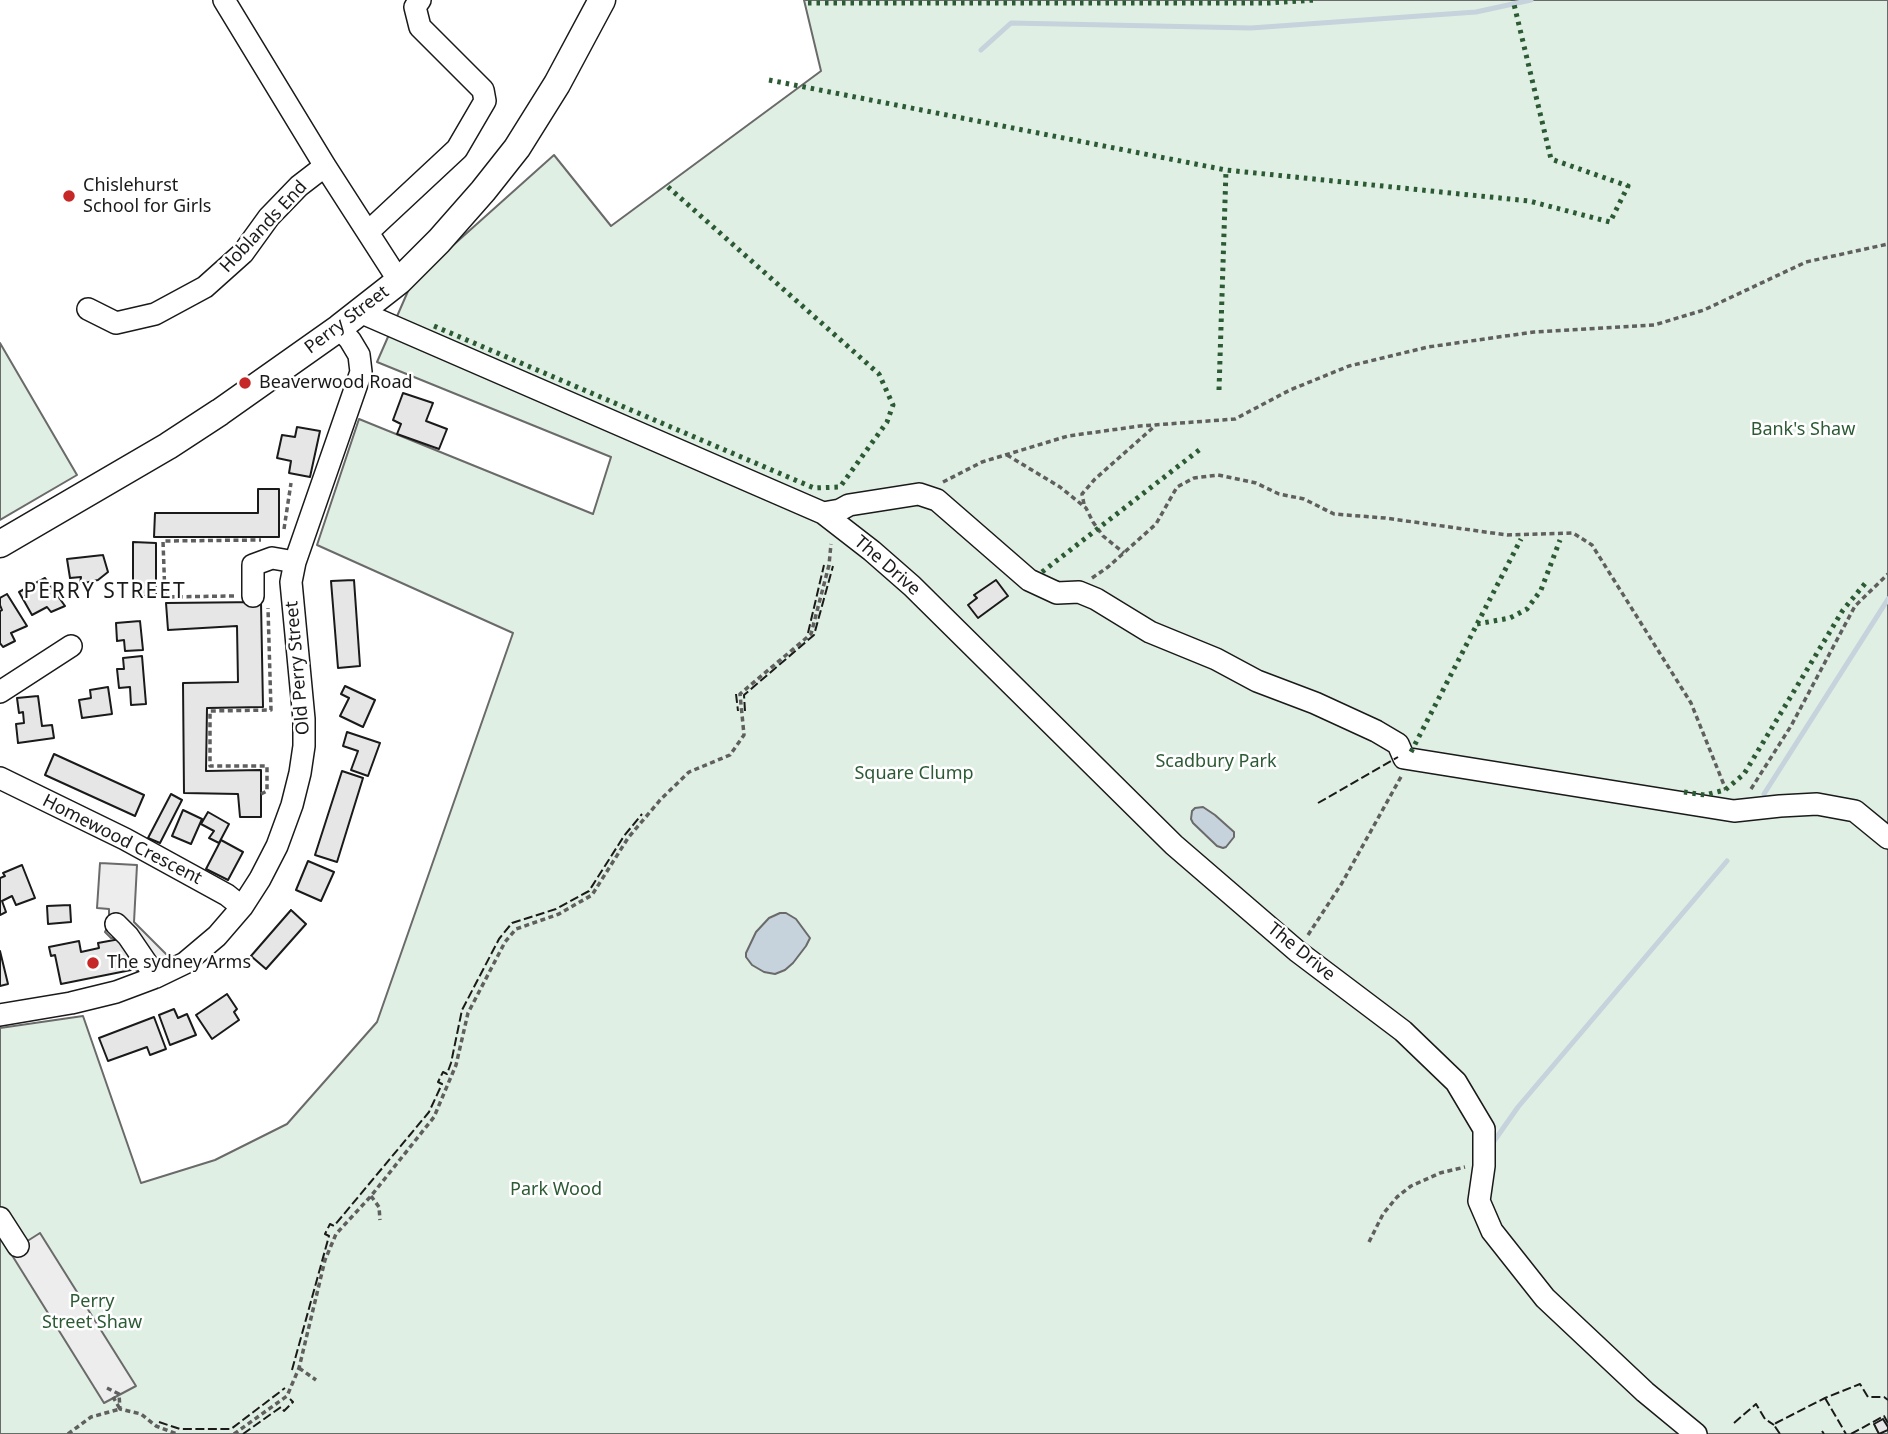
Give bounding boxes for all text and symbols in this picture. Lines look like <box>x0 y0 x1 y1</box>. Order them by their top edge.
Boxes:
place label: Chislehurst School for Girls <box>83 175 211 218</box>
street label: Hoblands End <box>216 177 312 277</box>
marker: Chislehurst School for Girls <box>61 188 77 204</box>
street label: Perry Street <box>301 281 393 359</box>
place label: Beaverwood Road <box>259 372 413 394</box>
marker: Beaverwood Road <box>237 375 253 391</box>
park label: Bank's Shaw <box>1751 419 1855 441</box>
street label: The Drive <box>850 531 924 601</box>
district label: PERRY STREET <box>25 579 185 605</box>
street label: Old Perry Street <box>281 600 315 736</box>
park label: Scadbury Park <box>1155 751 1277 773</box>
park label: Square Clump <box>854 763 974 785</box>
street label: Homewood Crescent <box>39 790 205 890</box>
street label: The Drive <box>1263 918 1339 986</box>
place label: The sydney Arms <box>107 952 251 974</box>
marker: The sydney Arms <box>85 955 101 971</box>
park label: Park Wood <box>510 1179 602 1201</box>
park label: Perry Street Shaw <box>42 1291 142 1334</box>

